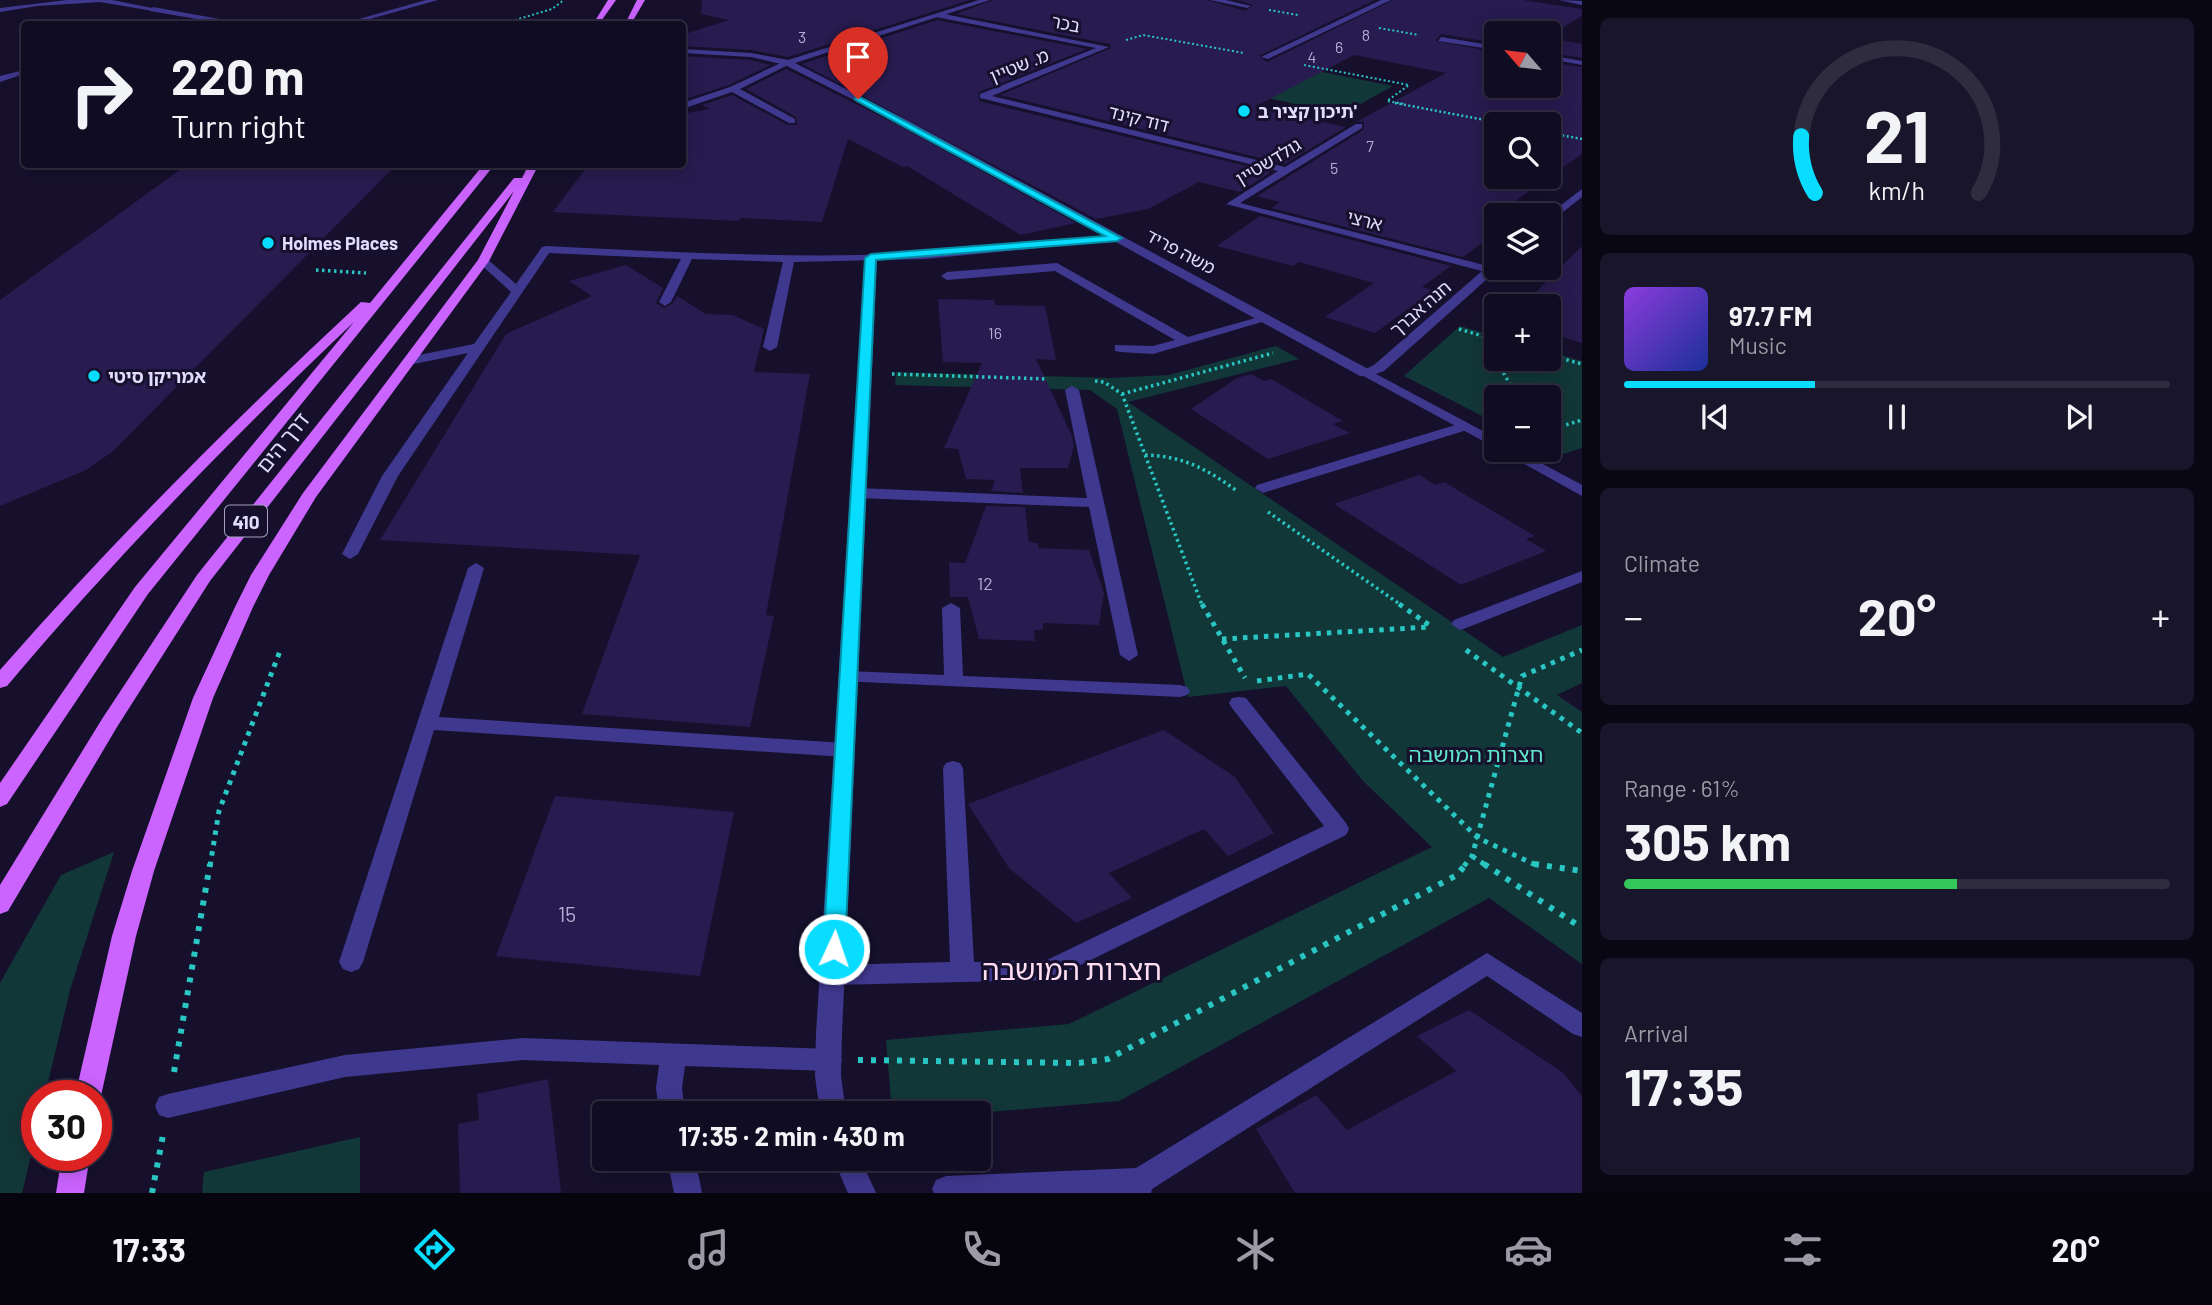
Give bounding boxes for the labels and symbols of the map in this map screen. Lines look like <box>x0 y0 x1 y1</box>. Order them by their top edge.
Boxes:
street label: בכר <box>1050 9 1082 37</box>
north arrow <box>1484 21 1561 98</box>
house number: 8 <box>1362 25 1370 44</box>
house number: 3 <box>798 27 806 46</box>
pin <box>828 27 888 99</box>
house number: 6 <box>1335 37 1343 56</box>
street label: מ. שטיין <box>986 43 1052 87</box>
house number: 4 <box>1308 47 1316 66</box>
street label: דוד קינד <box>1106 100 1172 136</box>
place label: תיכון קציר ב' <box>1258 100 1357 122</box>
marker: תיכון קציר ב' <box>1236 103 1252 119</box>
street label: גולדשטיין <box>1231 133 1305 189</box>
house number: 7 <box>1366 136 1374 155</box>
house number: 5 <box>1330 158 1338 177</box>
street label: ארצי <box>1345 205 1385 235</box>
street label: משה פריד <box>1143 224 1219 278</box>
place label: Holmes Places <box>282 232 398 254</box>
marker: Holmes Places <box>260 235 276 251</box>
street label: חנה אברך <box>1385 275 1455 341</box>
house number: 16 <box>988 323 1002 342</box>
place label: אמריקן סיטי <box>108 365 206 387</box>
marker: אמריקן סיטי <box>86 368 102 384</box>
street label: דרך הים <box>250 407 314 477</box>
road number: 410 <box>225 506 267 536</box>
house number: 12 <box>977 572 993 594</box>
park label: חצרות המושבה <box>1409 741 1543 766</box>
house number: 15 <box>558 901 576 926</box>
position arrow <box>797 912 871 986</box>
district label: חצרות המושבה <box>982 952 1162 986</box>
speed limit sign: 30 <box>21 1080 112 1171</box>

